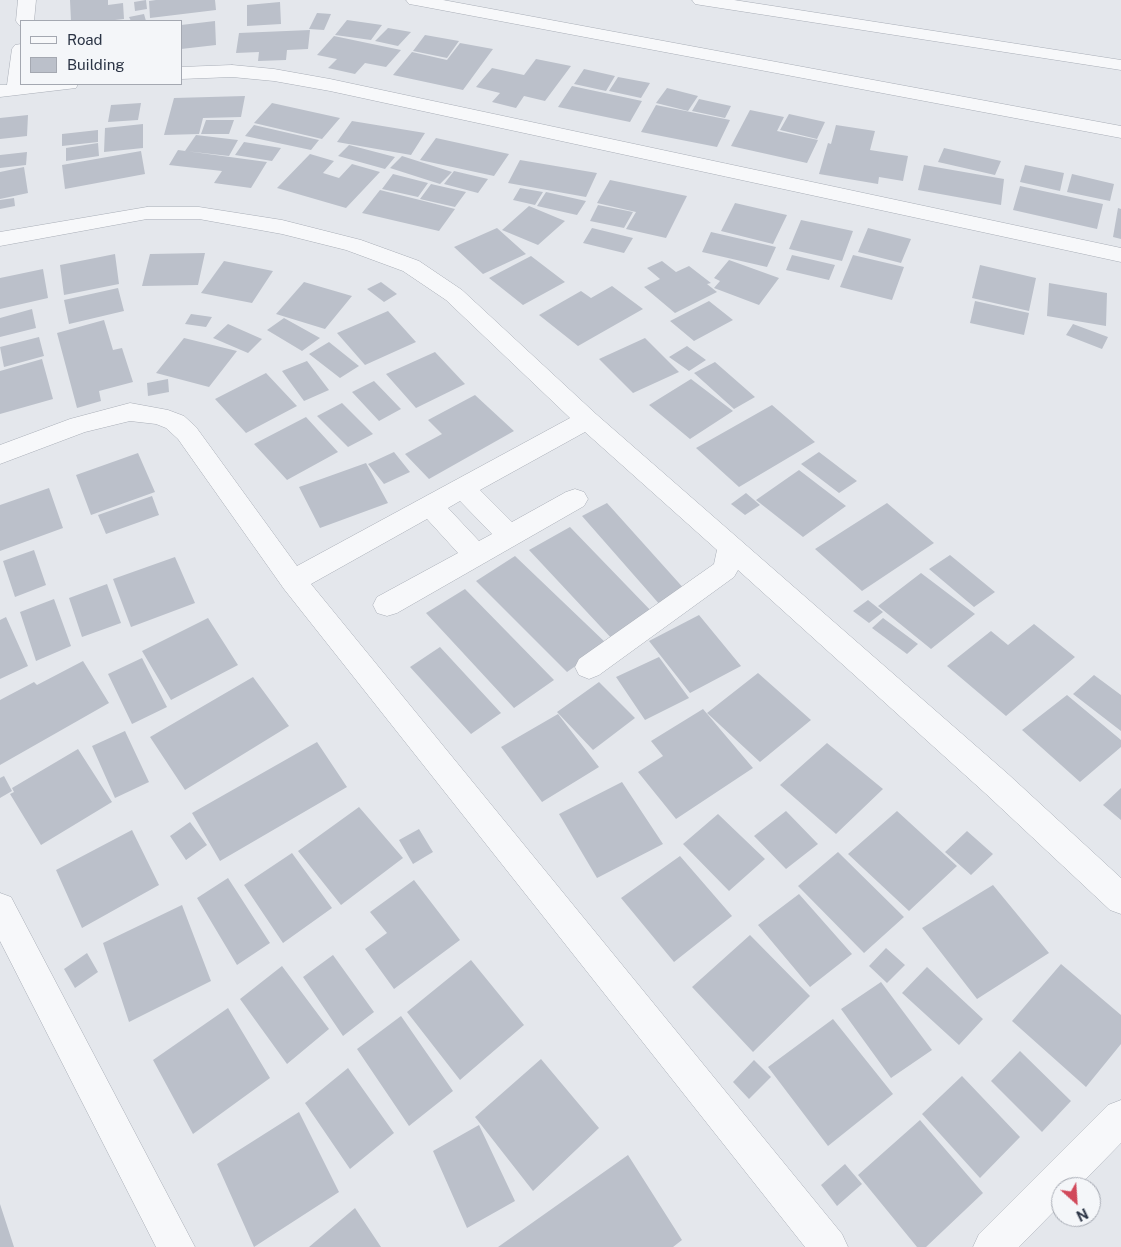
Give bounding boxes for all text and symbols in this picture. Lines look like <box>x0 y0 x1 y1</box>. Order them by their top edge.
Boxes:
legend <box>20 20 182 85</box>
text: Road <box>67 31 103 48</box>
text: Building <box>67 56 125 73</box>
north arrow <box>1051 1177 1101 1227</box>
text: N <box>1074 1205 1091 1224</box>

